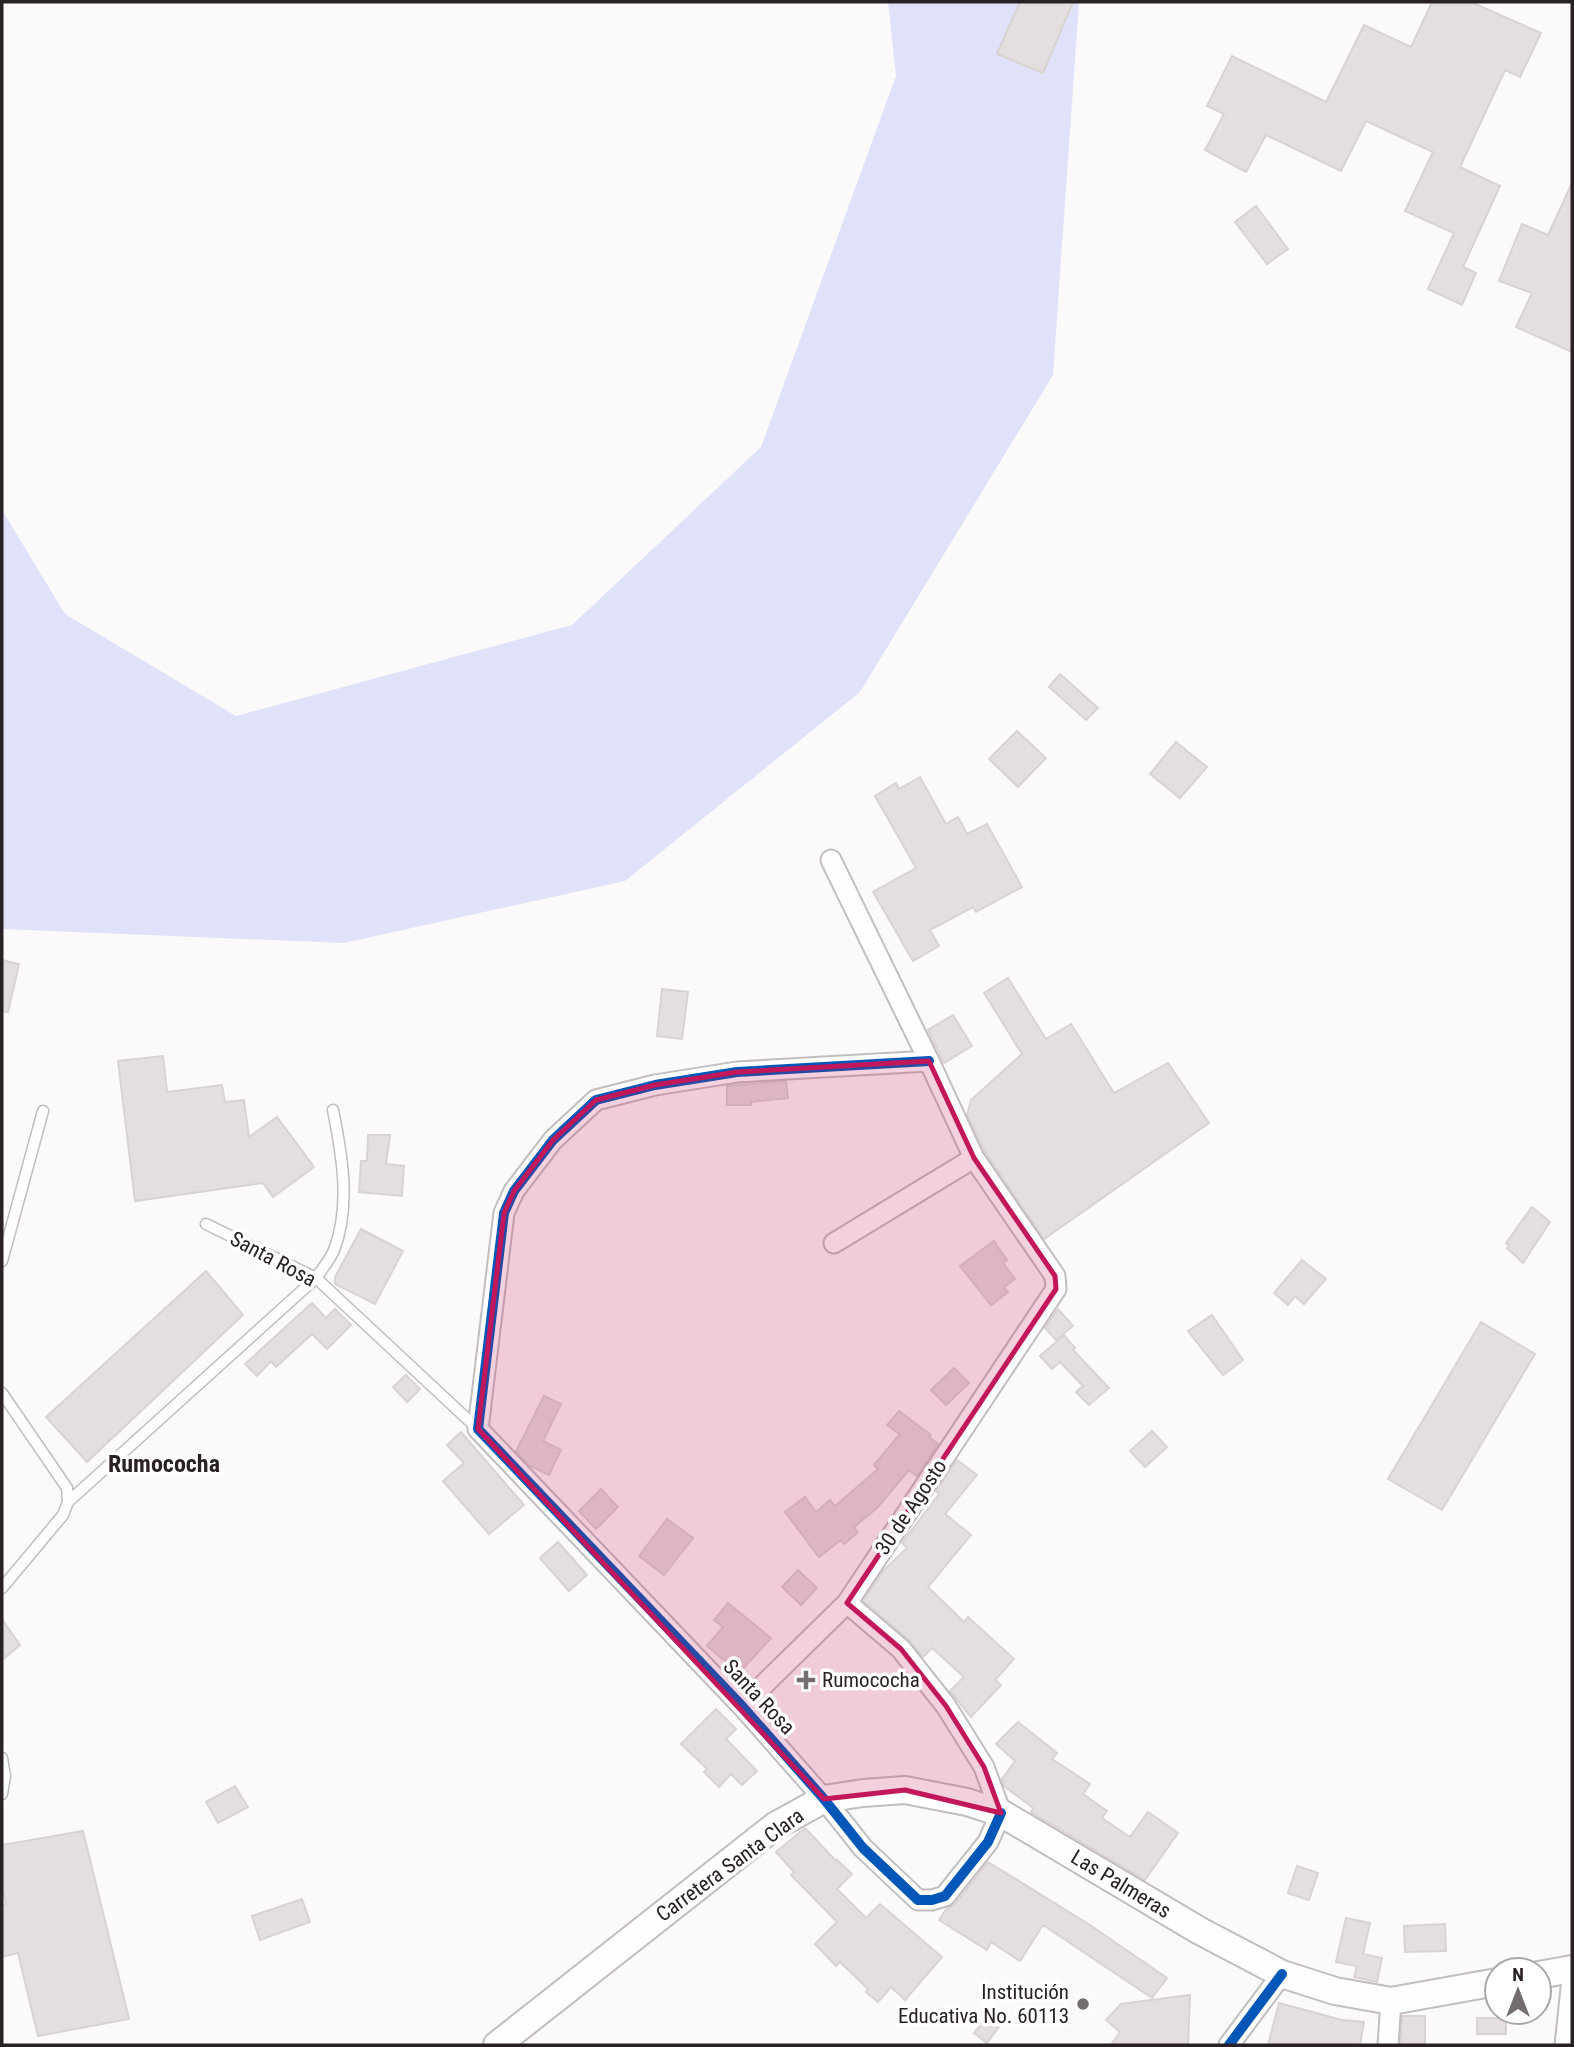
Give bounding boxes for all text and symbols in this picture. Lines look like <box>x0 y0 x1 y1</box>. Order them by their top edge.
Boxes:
street label: Santa Rosa <box>226 1226 320 1292</box>
district label: Rumococha <box>108 1450 220 1478</box>
street label: 30 de Agosto <box>870 1455 952 1559</box>
street label: Santa Rosa <box>718 1655 800 1739</box>
place label: Rumococha <box>822 1668 920 1692</box>
marker: Rumococha <box>796 1670 816 1690</box>
street label: Carretera Santa Clara <box>652 1803 808 1927</box>
street label: Las Palmeras <box>1067 1845 1175 1923</box>
north arrow <box>1483 1956 1553 2026</box>
text: N <box>1512 1963 1524 1986</box>
place label: Institución Educativa No. 60113 <box>898 1980 1069 2028</box>
marker: Institución Educativa No. 60113 <box>1075 1996 1091 2012</box>

